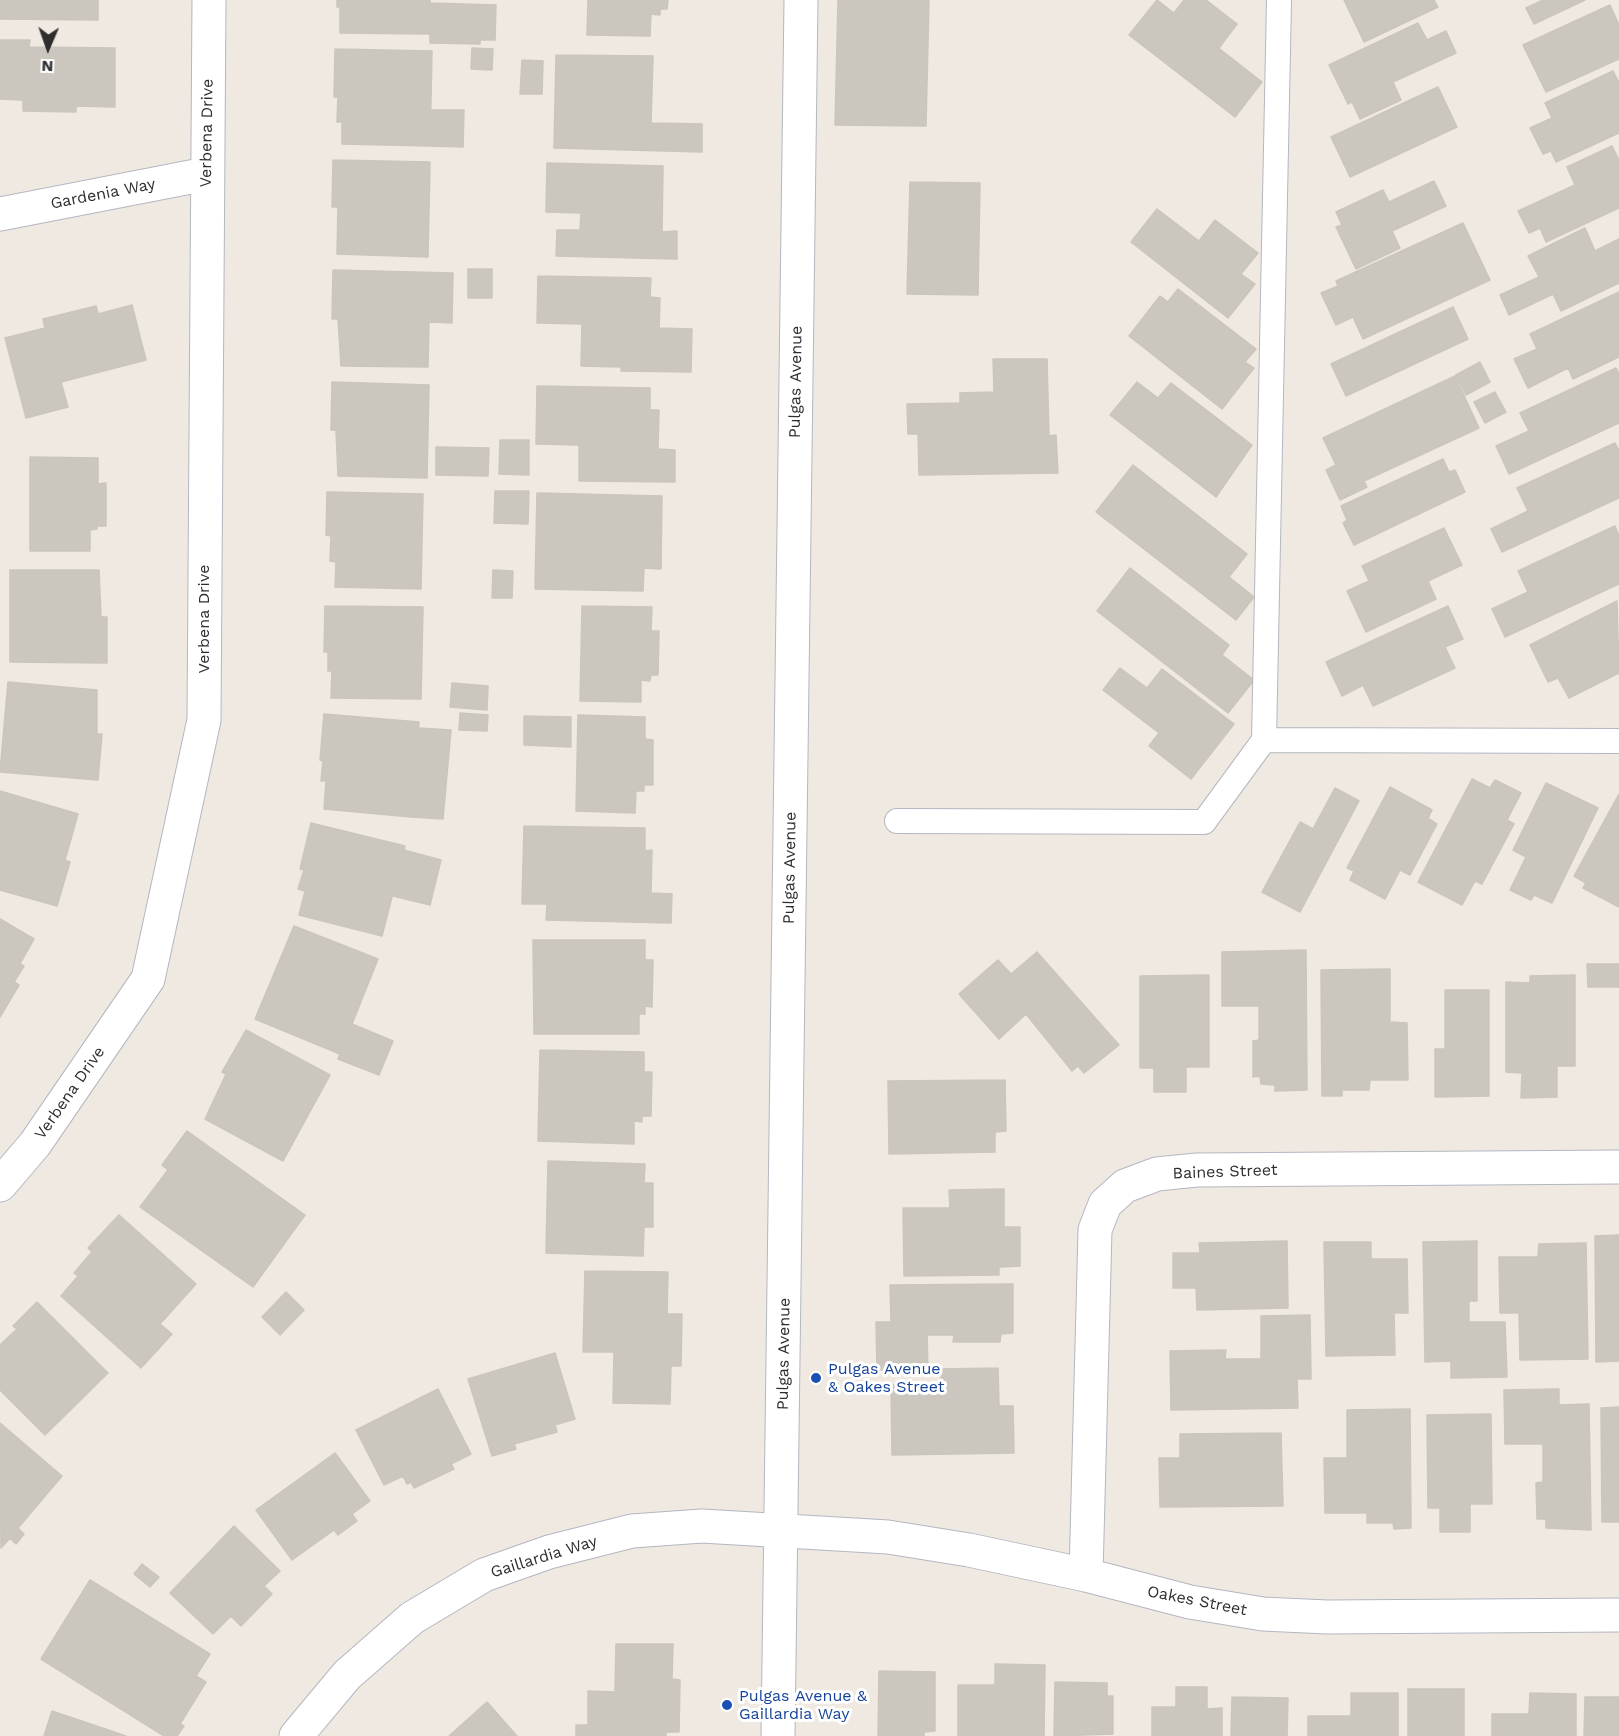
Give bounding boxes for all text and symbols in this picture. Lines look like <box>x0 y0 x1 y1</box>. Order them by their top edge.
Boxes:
north arrow <box>18 18 78 78</box>
text: N <box>41 57 54 76</box>
street label: Verbena Drive <box>196 78 218 188</box>
street label: Gardenia Way <box>49 174 157 214</box>
street label: Pulgas Avenue <box>785 326 807 438</box>
street label: Verbena Drive <box>194 565 214 673</box>
street label: Pulgas Avenue <box>779 812 801 924</box>
street label: Verbena Drive <box>31 1043 109 1143</box>
street label: Baines Street <box>1172 1161 1278 1183</box>
street label: Pulgas Avenue <box>773 1298 795 1410</box>
place label: Pulgas Avenue & Oakes Street <box>828 1359 945 1397</box>
marker: Pulgas Avenue & Oakes Street <box>809 1371 823 1385</box>
street label: Gaillardia Way <box>488 1532 600 1582</box>
street label: Oakes Street <box>1146 1582 1248 1620</box>
place label: Pulgas Avenue & Gaillardia Way <box>739 1686 867 1724</box>
marker: Pulgas Avenue & Gaillardia Way <box>720 1698 734 1712</box>

